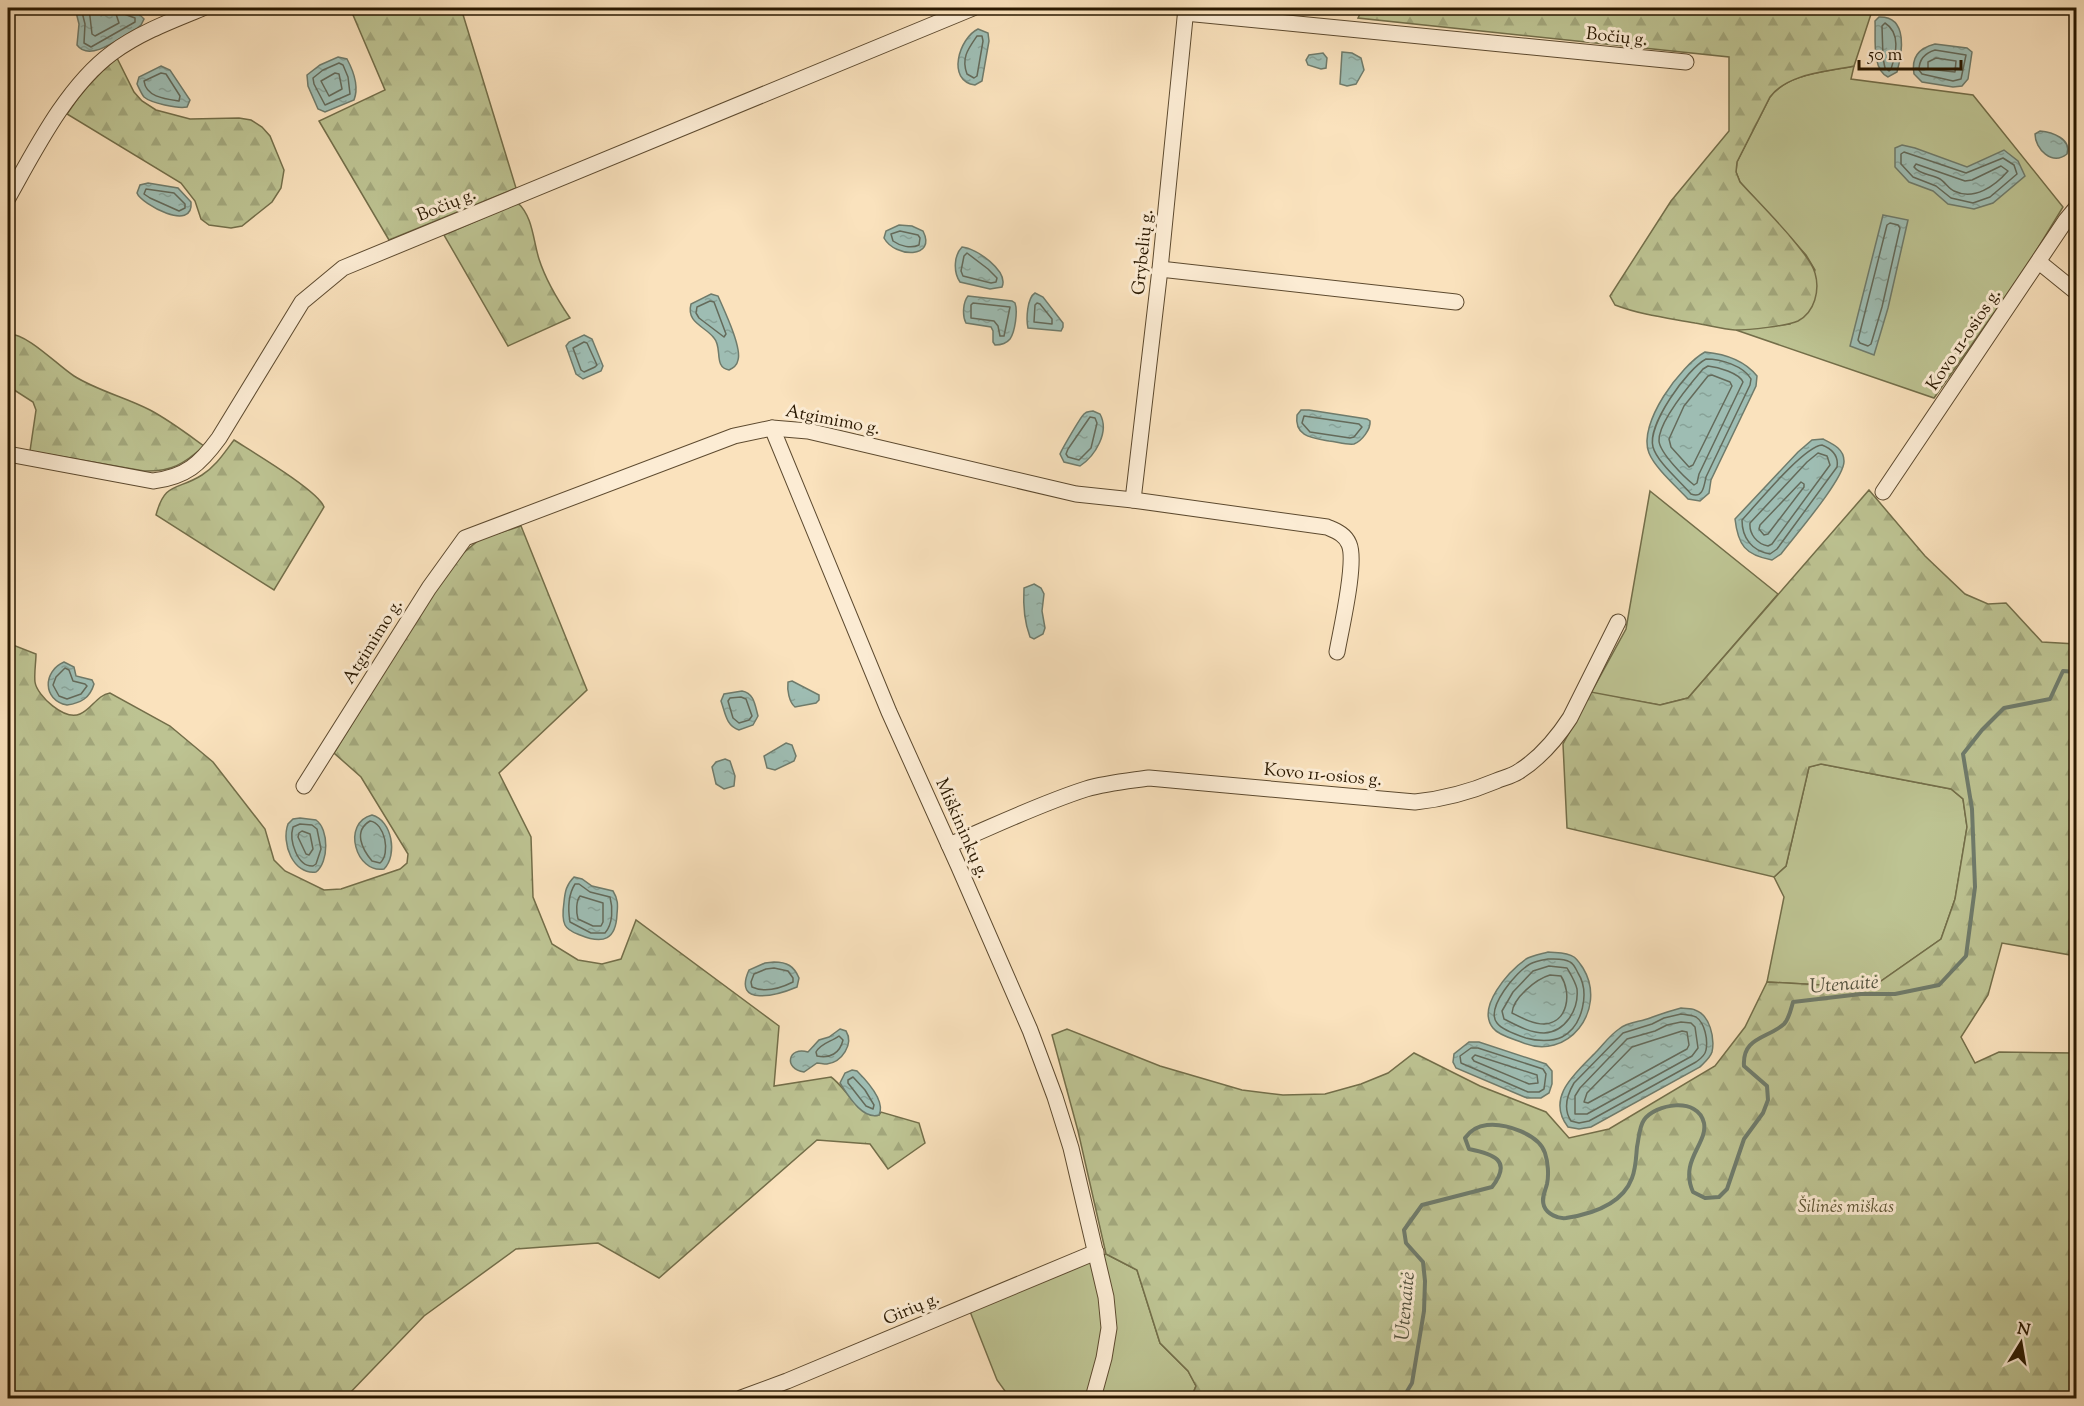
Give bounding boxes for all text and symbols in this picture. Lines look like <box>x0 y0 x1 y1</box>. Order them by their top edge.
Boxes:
street label: Bočių g. <box>1585 22 1649 54</box>
scale bar <box>1859 33 1961 71</box>
text: 50 m <box>1867 43 1903 69</box>
street label: Bočių g. <box>413 182 480 229</box>
street label: Grybelių g. <box>1127 208 1161 296</box>
street label: Kovo 11-osios g. <box>1921 284 2009 396</box>
street label: Atgimimo g. <box>783 399 882 443</box>
street label: Atgimimo g. <box>337 594 410 690</box>
street label: Kovo 11-osios g. <box>1263 758 1383 794</box>
street label: Miškininkų g. <box>928 775 995 883</box>
water label: Utenaitė <box>1809 969 1880 1002</box>
park label: Šilinės miškas <box>1798 1195 1894 1221</box>
water label: Utenaitė <box>1389 1271 1424 1342</box>
street label: Girių g. <box>880 1286 944 1333</box>
north arrow <box>1991 1313 2051 1373</box>
text: N <box>2015 1318 2032 1343</box>

